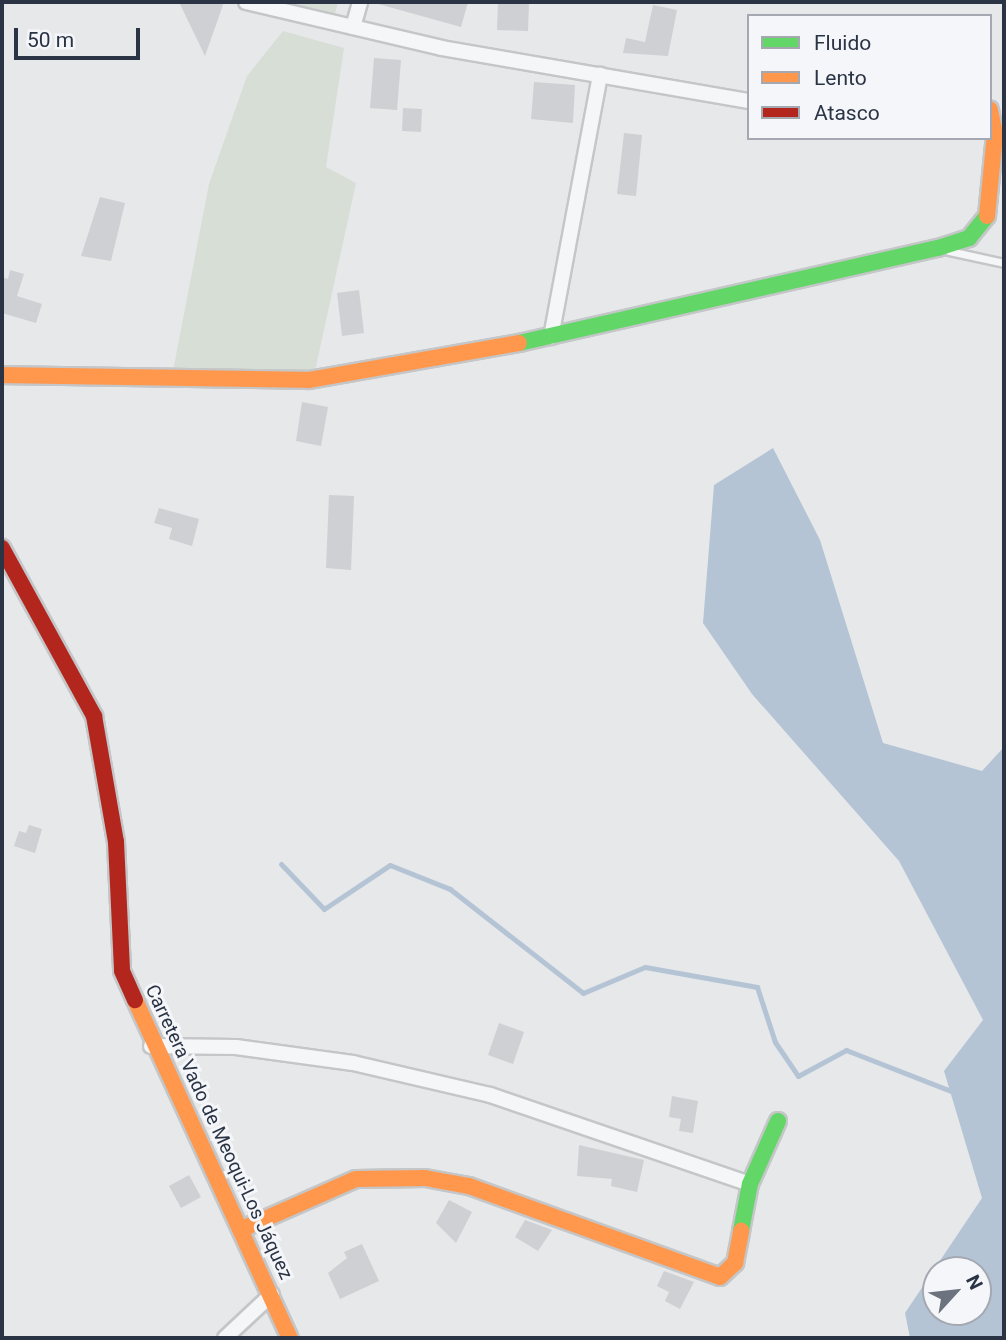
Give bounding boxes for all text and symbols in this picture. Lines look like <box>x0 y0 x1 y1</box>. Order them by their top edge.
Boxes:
scale bar <box>18 14 144 58</box>
legend <box>747 14 992 140</box>
text: 50 m <box>27 28 74 52</box>
text: Fluido <box>814 31 871 55</box>
text: Lento <box>814 66 867 90</box>
text: Atasco <box>814 101 880 125</box>
street label: Carretera Vado de Meoqui-Los Jáquez <box>141 981 297 1283</box>
north arrow <box>922 1256 992 1326</box>
text: N <box>961 1271 988 1293</box>

